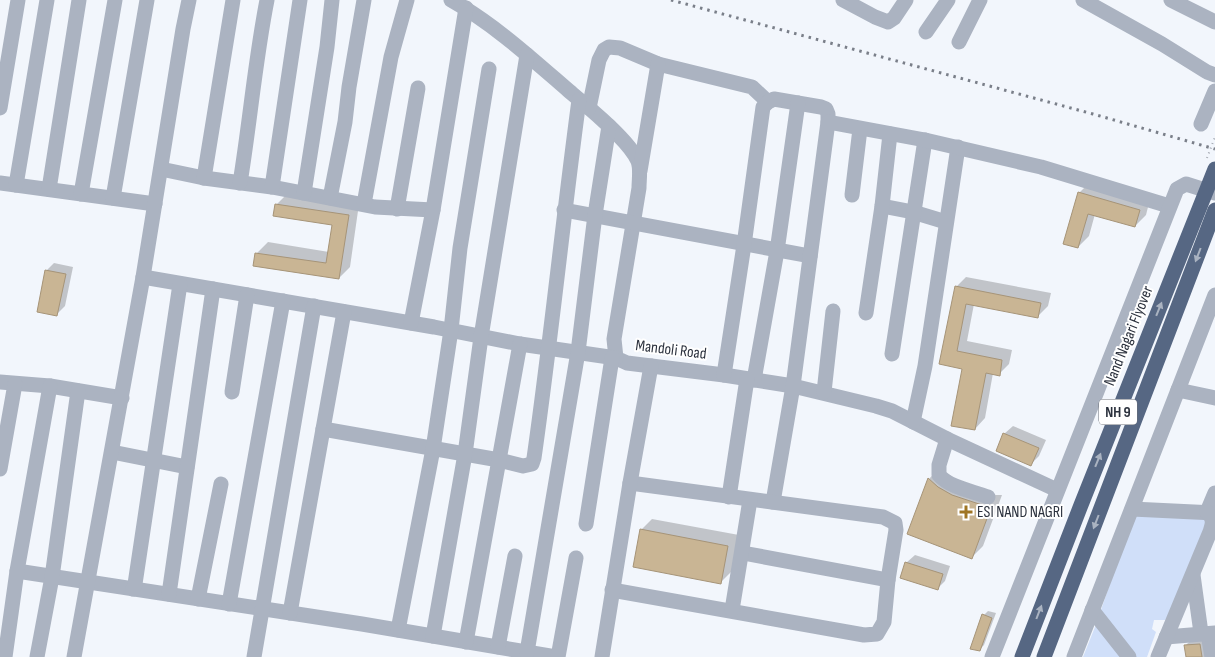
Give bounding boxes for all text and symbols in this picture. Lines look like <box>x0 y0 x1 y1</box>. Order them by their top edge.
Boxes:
one-way arrow <box>1194 248 1201 263</box>
street label: Nand Nagari Flyover <box>1100 283 1158 389</box>
one-way arrow <box>1155 301 1163 316</box>
street label: Mandoli Road <box>634 336 708 364</box>
road number: NH 9 <box>1099 400 1137 424</box>
one-way arrow <box>1095 453 1103 467</box>
place label: ESI NAND NAGRI <box>977 503 1063 522</box>
marker: ESI NAND NAGRI <box>959 505 973 519</box>
one-way arrow <box>1092 514 1099 529</box>
one-way arrow <box>1036 604 1043 619</box>

